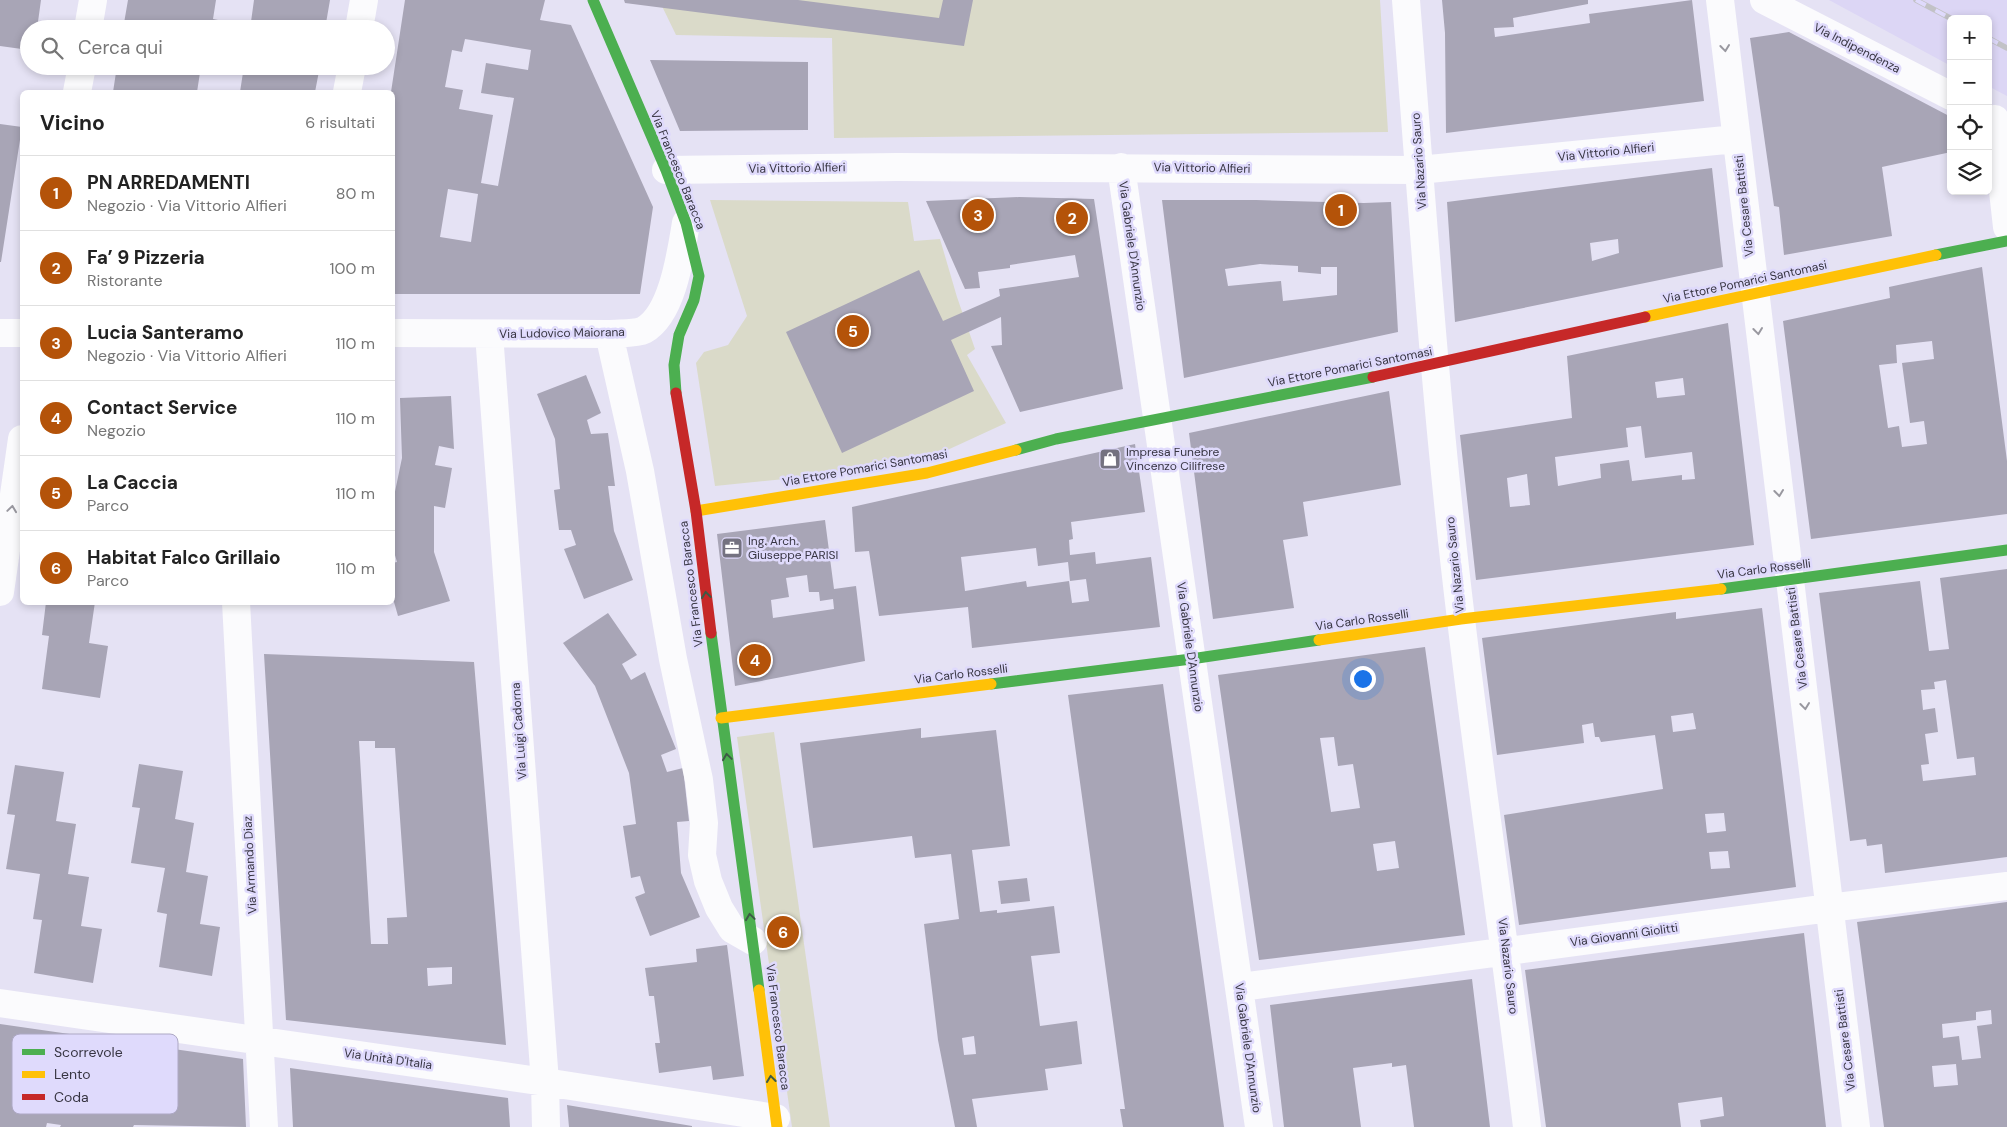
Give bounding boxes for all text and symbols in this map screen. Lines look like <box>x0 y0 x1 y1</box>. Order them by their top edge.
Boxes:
map controls <box>1947 15 1992 195</box>
button: + <box>1947 15 1992 60</box>
street label: Via Indipendenza <box>1811 19 1903 77</box>
search box <box>20 20 395 75</box>
icon: search <box>38 34 66 62</box>
text: Cerca qui <box>78 35 163 60</box>
one-way arrow <box>1719 45 1730 53</box>
button: − <box>1947 60 1992 105</box>
button: locate <box>1947 105 1992 150</box>
street label: Via Francesco Baracca <box>647 108 709 232</box>
text: Vicino <box>40 109 105 137</box>
text: 6 risultati <box>305 112 375 133</box>
street label: Via Nazario Sauro <box>1408 112 1430 210</box>
street label: Via Vittorio Alfieri <box>1557 139 1655 165</box>
button: layers <box>1947 150 1992 195</box>
street label: Via Cesare Battisti <box>1731 154 1757 258</box>
street label: Via Vittorio Alfieri <box>748 159 846 177</box>
street label: Via Vittorio Alfieri <box>1153 159 1251 177</box>
text: PN ARREDAMENTI <box>87 170 250 195</box>
street label: Via Gabriele D'Annunzio <box>1115 180 1149 312</box>
text: 1 <box>53 183 59 204</box>
text: 80 m <box>336 183 375 204</box>
pin: 1 <box>1325 191 1357 229</box>
text: Negozio · Via Vittorio Alfieri <box>87 195 287 216</box>
pin: 3 <box>962 196 994 234</box>
pin: 2 <box>1056 199 1088 237</box>
text: Fa’ 9 Pizzeria <box>87 245 205 270</box>
street label: Via Ettore Pomarici Santomasi <box>1661 257 1829 307</box>
text: 2 <box>51 258 61 279</box>
text: 100 m <box>330 258 375 279</box>
text: Ristorante <box>87 270 163 291</box>
pin: 5 <box>837 312 869 350</box>
text: Lucia Santeramo <box>87 320 244 345</box>
street label: Via Ludovico Maiorana <box>499 324 625 342</box>
one-way arrow <box>1752 328 1763 336</box>
text: 3 <box>51 333 61 354</box>
text: 110 m <box>336 333 375 354</box>
street label: Via Ettore Pomarici Santomasi <box>1266 343 1434 391</box>
text: Negozio · Via Vittorio Alfieri <box>87 345 287 366</box>
text: Contact Service <box>87 395 237 420</box>
text: 4 <box>51 408 61 429</box>
text: 110 m <box>336 408 375 429</box>
text: Negozio <box>87 420 146 441</box>
place label: Impresa Funebre Vincenzo Cilifrese <box>1126 444 1225 474</box>
street label: Via Ettore Pomarici Santomasi <box>781 446 949 490</box>
shop icon: Impresa Funebre Vincenzo Cilifrese <box>1098 447 1122 471</box>
text: La Caccia <box>87 470 178 495</box>
text: 5 <box>51 483 61 504</box>
text: 110 m <box>336 483 375 504</box>
one-way arrow <box>1773 488 1783 497</box>
text: Parco <box>87 495 129 516</box>
one-way arrow <box>6 505 17 513</box>
street label: Via Nazario Sauro <box>1442 516 1468 614</box>
street label: Via Francesco Baracca <box>675 520 707 648</box>
place label: Ing. Arch. Giuseppe PARISI <box>748 533 838 563</box>
office icon: Ing. Arch. Giuseppe PARISI <box>720 536 744 560</box>
text: Habitat Falco Grillaio <box>87 545 281 570</box>
street label: Via Carlo Rosselli <box>1716 555 1812 583</box>
text: 6 <box>51 558 61 579</box>
text: 110 m <box>336 558 375 579</box>
text: Parco <box>87 570 129 591</box>
street label: Via Gabriele D'Annunzio <box>1173 581 1207 713</box>
street label: Via Cesare Battisti <box>1783 586 1811 690</box>
one-way arrow <box>701 591 712 599</box>
street label: Via Carlo Rosselli <box>1314 606 1410 634</box>
pin: 4 <box>739 641 771 679</box>
street label: Via Carlo Rosselli <box>913 660 1009 688</box>
your location <box>1350 666 1376 692</box>
street label: Via Luigi Cadorna <box>508 682 530 780</box>
one-way arrow <box>1799 702 1810 710</box>
one-way arrow <box>722 752 732 761</box>
street label: Via Armando Diaz <box>239 816 261 914</box>
one-way arrow <box>745 913 756 921</box>
pin: 6 <box>767 913 799 951</box>
street label: Via Nazario Sauro <box>1494 917 1522 1015</box>
street label: Via Giovanni Giolitti <box>1569 919 1679 950</box>
street label: Via Francesco Baracca <box>762 963 794 1091</box>
street label: Via Gabriele D'Annunzio <box>1231 982 1265 1114</box>
street label: Via Cesare Battisti <box>1831 988 1859 1092</box>
legend <box>12 1034 178 1114</box>
text: Scorrevole <box>54 1043 123 1061</box>
street label: Via Unità D'Italia <box>343 1045 433 1073</box>
text: Lento <box>54 1065 91 1083</box>
one-way arrow <box>766 1074 777 1082</box>
text: Coda <box>54 1088 89 1106</box>

